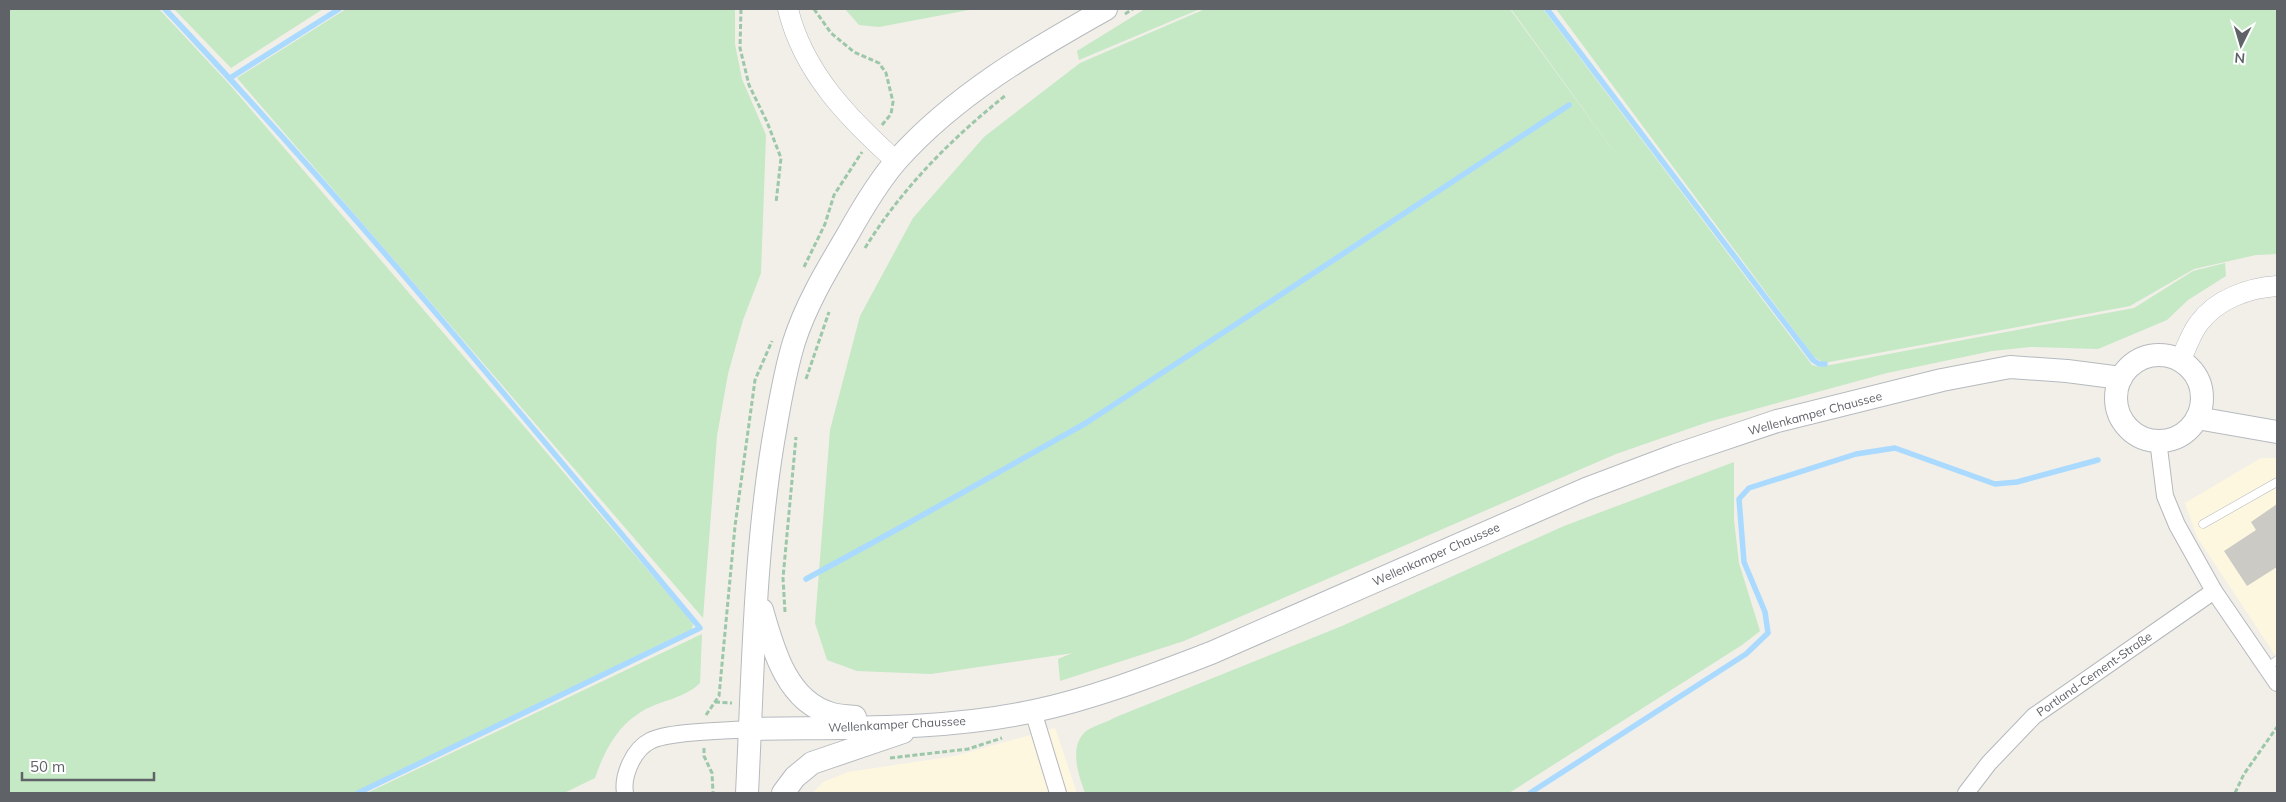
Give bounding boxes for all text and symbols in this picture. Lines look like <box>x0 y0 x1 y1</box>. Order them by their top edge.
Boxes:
north arrow <box>2216 20 2266 70</box>
text: N <box>2234 49 2246 67</box>
street label: Wellenkamper Chaussee <box>1746 388 1884 438</box>
street label: Wellenkamper Chaussee <box>1370 519 1502 589</box>
street label: Portland-Cement-Straße <box>2033 628 2155 720</box>
street label: Wellenkamper Chaussee <box>828 713 966 735</box>
scale bar <box>22 750 155 782</box>
text: 50 m <box>30 757 65 776</box>

